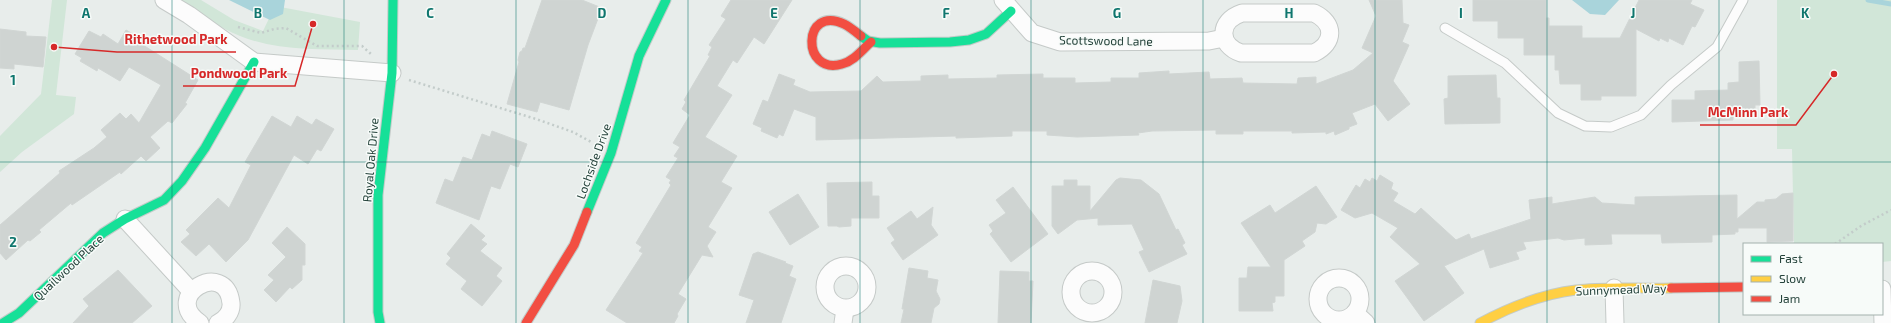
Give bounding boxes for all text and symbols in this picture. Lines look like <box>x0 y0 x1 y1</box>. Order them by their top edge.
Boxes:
text: A <box>82 5 91 21</box>
text: B <box>254 5 262 21</box>
text: C <box>426 5 434 21</box>
text: D <box>598 5 607 21</box>
text: E <box>770 5 778 21</box>
text: F <box>942 5 950 21</box>
text: G <box>1113 5 1121 21</box>
text: H <box>1285 5 1294 21</box>
text: I <box>1459 5 1463 21</box>
text: J <box>1631 5 1635 21</box>
text: K <box>1801 5 1810 21</box>
callout: Rithetwood Park <box>117 27 236 52</box>
text: Rithetwood Park <box>125 31 228 47</box>
street label: Scottswood Lane <box>1059 32 1153 48</box>
callout: Pondwood Park <box>183 61 295 86</box>
text: Pondwood Park <box>191 65 288 81</box>
text: 1 <box>10 72 16 88</box>
callout: McMinn Park <box>1700 100 1796 125</box>
text: McMinn Park <box>1708 104 1789 120</box>
street label: Royal Oak Drive <box>359 117 381 203</box>
street label: Lochside Drive <box>573 121 613 201</box>
street label: Quailwood Place <box>30 231 106 304</box>
text: 2 <box>9 234 17 250</box>
legend <box>1743 243 1883 315</box>
text: Fast <box>1779 251 1803 265</box>
text: Slow <box>1779 271 1806 285</box>
street label: Sunnymead Way <box>1575 280 1667 298</box>
text: Jam <box>1779 291 1800 305</box>

